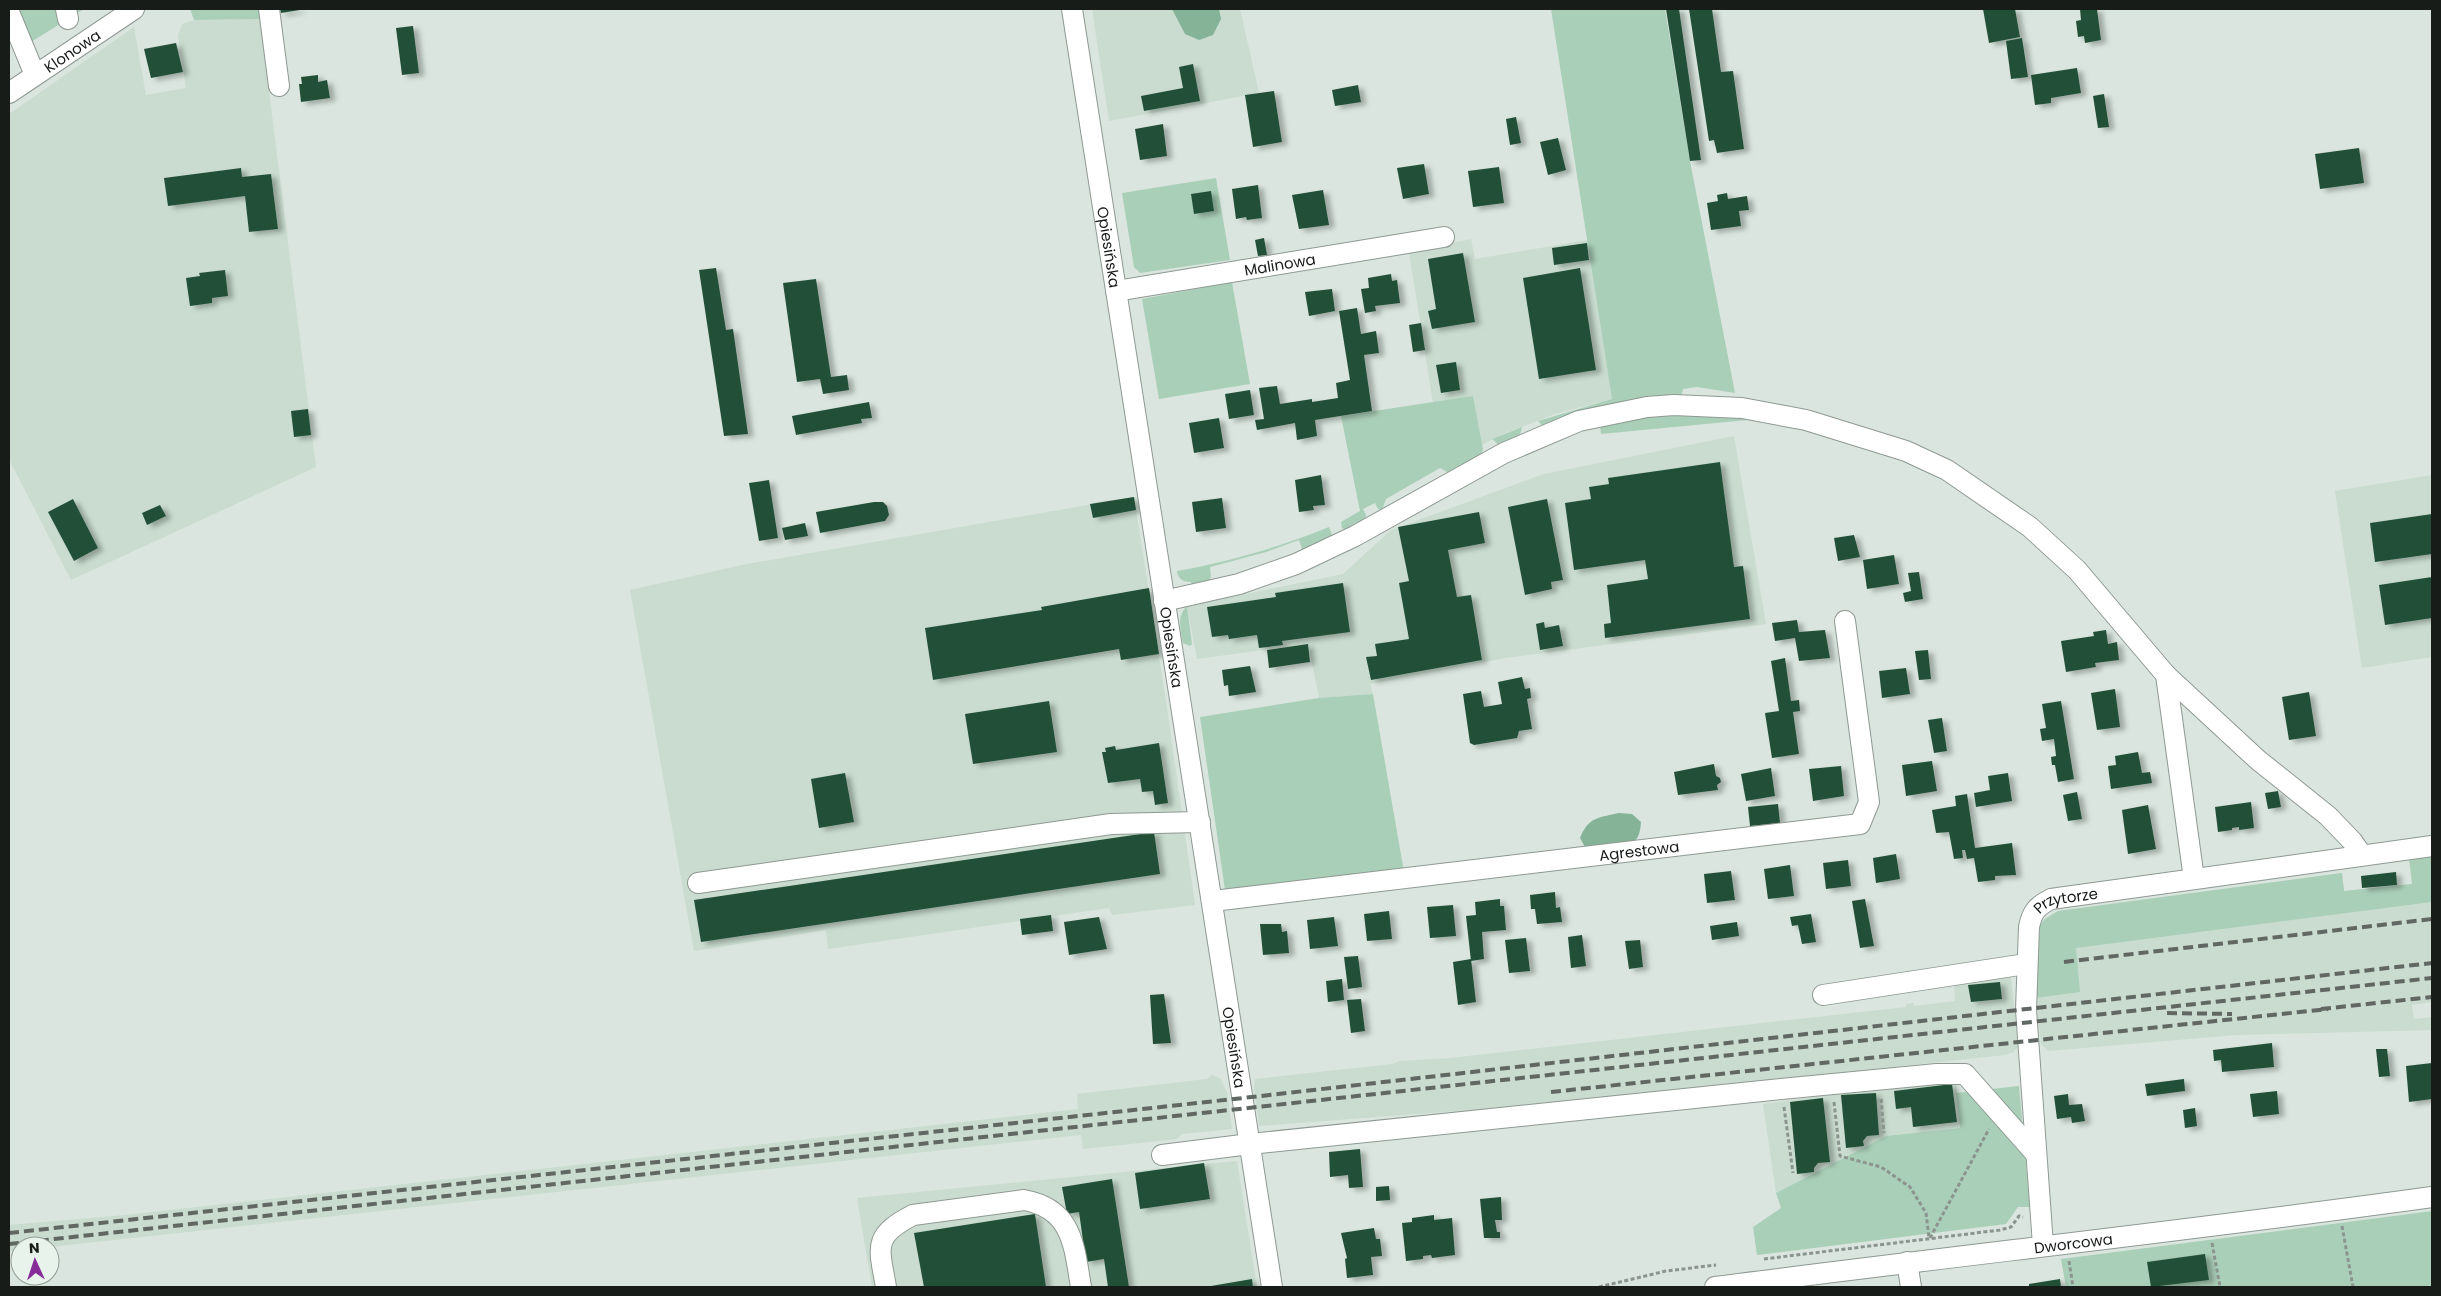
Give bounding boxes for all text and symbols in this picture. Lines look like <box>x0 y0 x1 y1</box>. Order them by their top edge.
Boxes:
street label: Klonowa <box>40 24 104 77</box>
street label: Opiesińska <box>1093 205 1126 289</box>
street label: Malinowa <box>1242 248 1317 280</box>
street label: Opiesińska <box>1155 605 1189 689</box>
street label: Agrestowa <box>1598 835 1680 865</box>
street label: Przytorze <box>2028 882 2099 918</box>
street label: Opiesińska <box>1218 1005 1251 1089</box>
street label: Dworcowa <box>2033 1228 2114 1258</box>
north arrow <box>10 1236 60 1286</box>
text: N <box>29 1238 40 1258</box>

